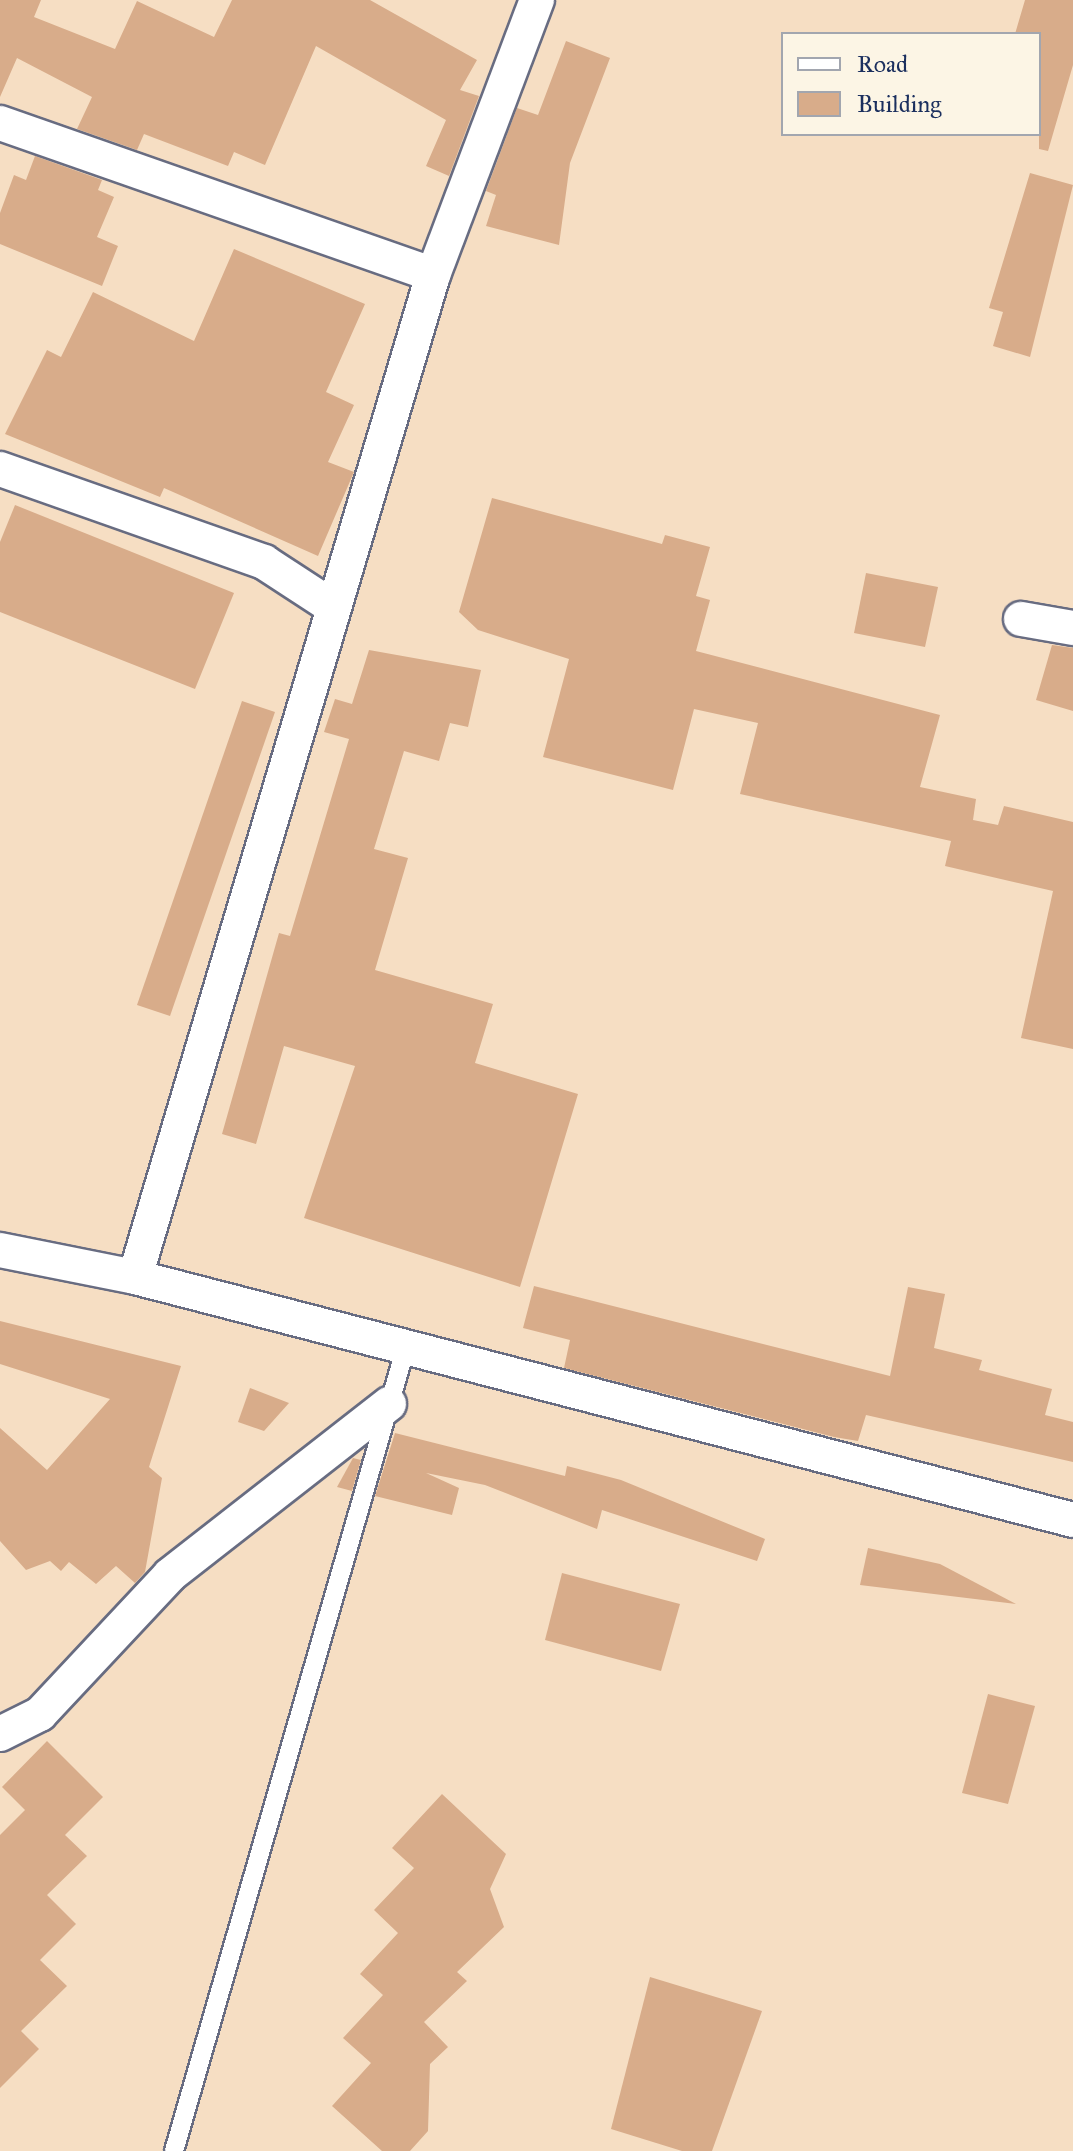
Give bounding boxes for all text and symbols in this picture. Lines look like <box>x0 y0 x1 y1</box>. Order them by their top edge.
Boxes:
legend <box>781 32 1041 136</box>
text: Road <box>857 49 908 79</box>
text: Building <box>857 89 942 119</box>

